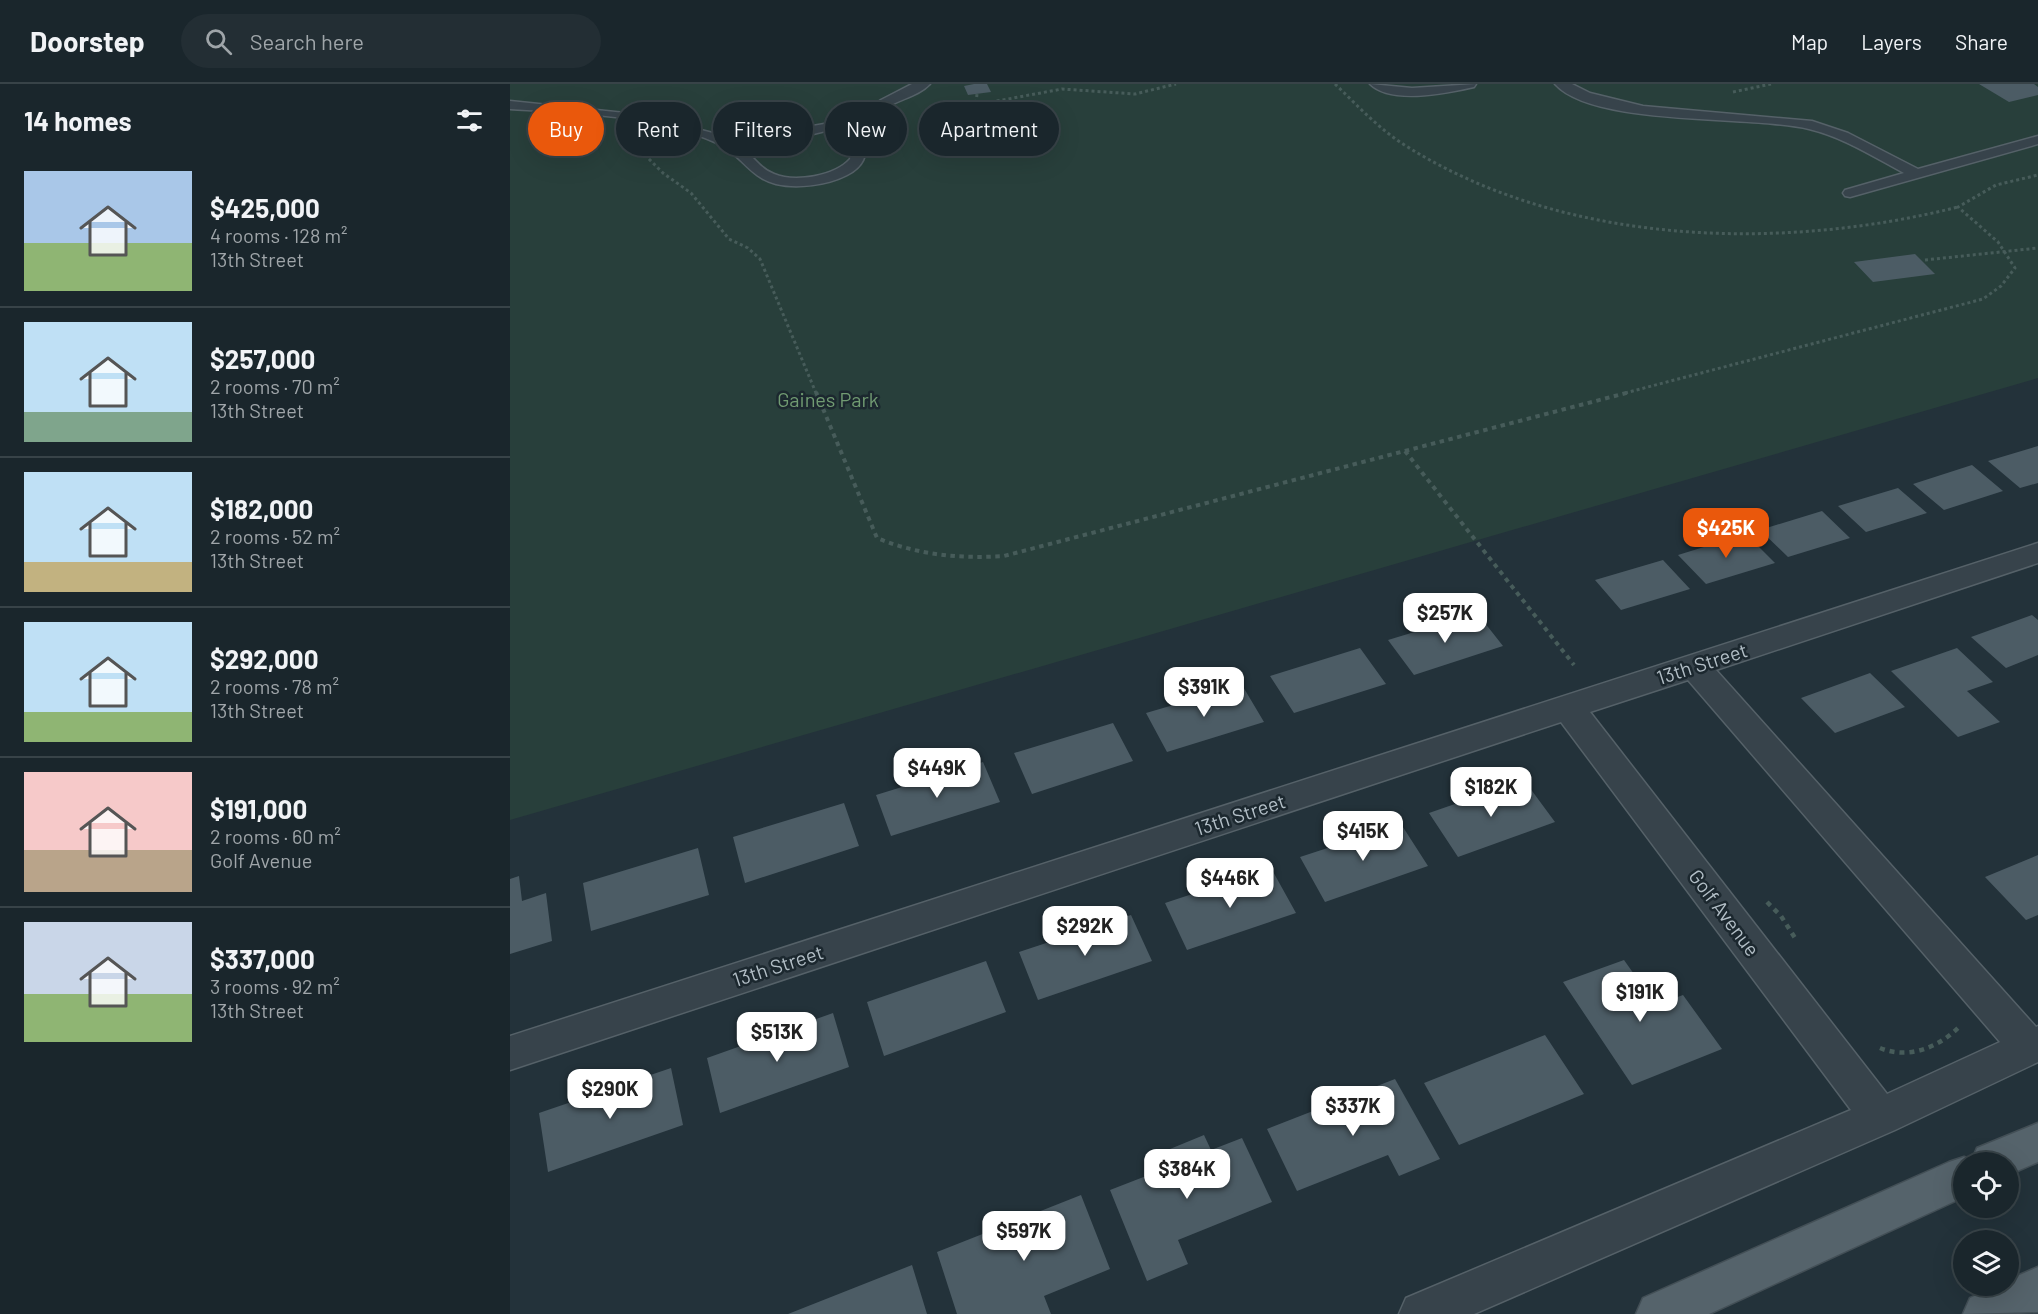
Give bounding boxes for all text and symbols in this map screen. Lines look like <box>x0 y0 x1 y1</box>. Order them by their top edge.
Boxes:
search box <box>181 14 601 68</box>
text: Doorstep <box>30 24 145 58</box>
icon: search <box>202 25 235 58</box>
text: Search here <box>250 28 364 54</box>
text: Map <box>1791 29 1828 54</box>
text: Layers <box>1861 29 1922 54</box>
text: Share <box>1955 29 2008 54</box>
chip: Buy <box>528 102 604 156</box>
chip: Rent <box>616 102 701 156</box>
chip: Filters <box>713 102 813 156</box>
chip: New <box>825 102 907 156</box>
chip: Apartment <box>919 102 1059 156</box>
icon: filters <box>453 104 486 137</box>
text: 14 homes <box>24 105 131 136</box>
text: $425,000 <box>210 192 320 223</box>
icon: home <box>72 195 144 267</box>
text: 4 rooms · 128 m² <box>210 223 348 247</box>
text: 13th Street <box>210 247 304 271</box>
text: $257,000 <box>210 343 315 374</box>
icon: home <box>72 346 144 418</box>
text: 2 rooms · 70 m² <box>210 374 340 398</box>
park label: Gaines Park <box>777 387 879 411</box>
text: 13th Street <box>210 398 304 422</box>
text: $182,000 <box>210 493 313 524</box>
icon: home <box>72 496 144 568</box>
pin: $425K <box>1684 508 1768 559</box>
text: $425K <box>1697 515 1755 539</box>
text: 2 rooms · 52 m² <box>210 524 340 548</box>
text: 13th Street <box>210 548 304 572</box>
pin: $257K <box>1403 593 1487 644</box>
text: $257K <box>1417 600 1473 624</box>
street label: 13th Street <box>1653 637 1750 689</box>
text: $292,000 <box>210 643 318 674</box>
icon: home <box>72 646 144 718</box>
pin: $391K <box>1162 667 1246 718</box>
text: 2 rooms · 78 m² <box>210 674 339 698</box>
text: $391K <box>1178 674 1230 698</box>
text: 13th Street <box>210 698 304 722</box>
pin: $449K <box>895 748 979 799</box>
text: $449K <box>908 755 966 779</box>
pin: $182K <box>1449 767 1533 818</box>
text: $182K <box>1464 774 1518 798</box>
street label: 13th Street <box>1191 788 1288 840</box>
text: $191,000 <box>210 793 307 824</box>
icon: home <box>72 796 144 868</box>
pin: $415K <box>1321 811 1405 862</box>
text: $415K <box>1337 818 1389 842</box>
text: 2 rooms · 60 m² <box>210 824 341 848</box>
text: Golf Avenue <box>210 848 312 872</box>
pin: $446K <box>1188 858 1272 909</box>
street label: Golf Avenue <box>1684 864 1765 961</box>
text: $446K <box>1201 865 1259 889</box>
pin: $292K <box>1043 906 1127 957</box>
text: $292K <box>1057 913 1113 937</box>
street label: 13th Street <box>729 939 826 991</box>
text: $337,000 <box>210 943 315 974</box>
icon: home <box>72 946 144 1018</box>
pin: $191K <box>1598 972 1682 1023</box>
text: 3 rooms · 92 m² <box>210 974 340 998</box>
text: $191K <box>1616 979 1664 1003</box>
text: 13th Street <box>210 998 304 1022</box>
pin: $513K <box>735 1012 819 1063</box>
text: $513K <box>751 1019 803 1043</box>
pin: $290K <box>568 1069 652 1120</box>
text: $290K <box>581 1076 639 1100</box>
pin: $337K <box>1311 1086 1395 1137</box>
text: $337K <box>1325 1093 1381 1117</box>
pin: $384K <box>1145 1149 1229 1200</box>
map controls <box>1953 1152 2019 1296</box>
button: locate <box>1953 1152 2019 1218</box>
text: $384K <box>1158 1156 1216 1180</box>
pin: $597K <box>982 1211 1066 1262</box>
text: $597K <box>996 1218 1052 1242</box>
button: layers <box>1953 1230 2019 1296</box>

